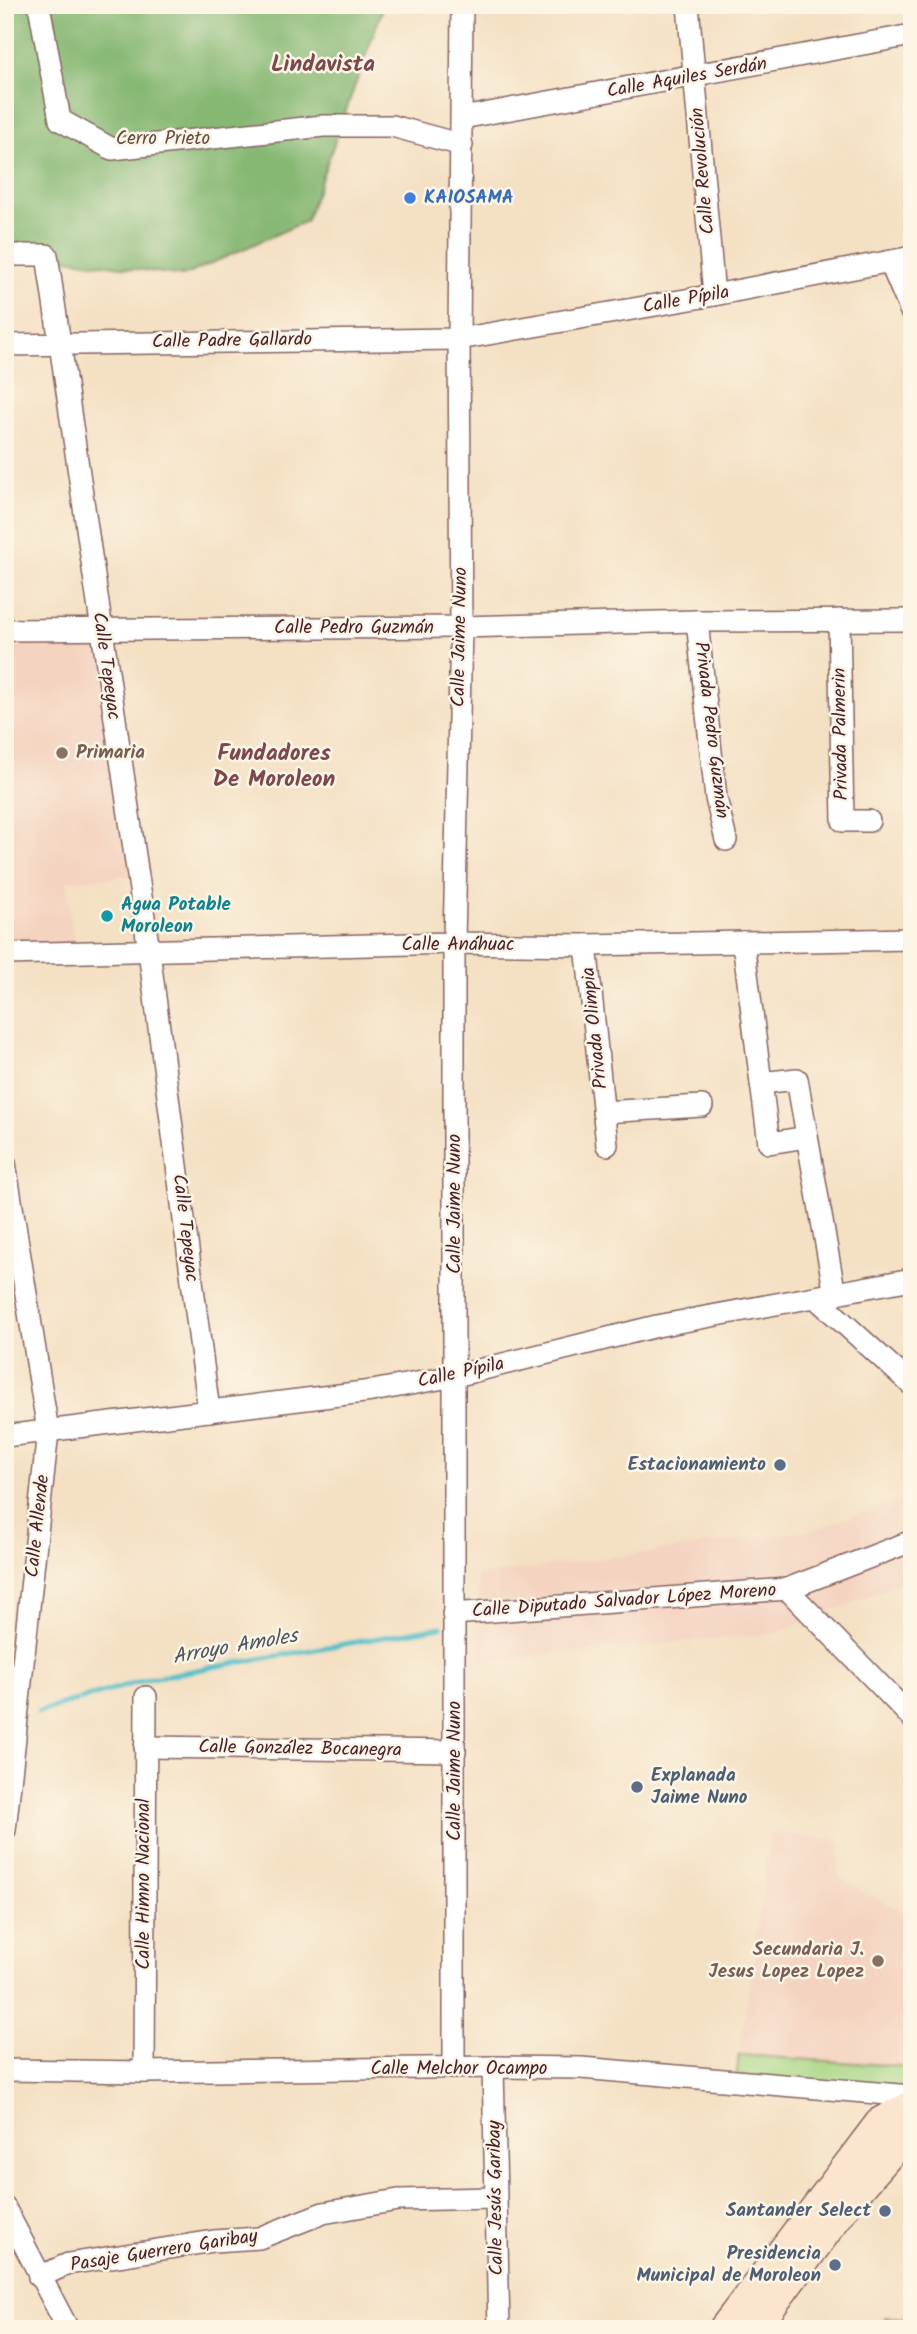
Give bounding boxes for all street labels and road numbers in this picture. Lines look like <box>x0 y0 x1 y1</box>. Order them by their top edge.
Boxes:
street label: Calle Aquiles Serdán <box>604 49 770 107</box>
street label: Calle Revolución <box>682 106 724 236</box>
street label: Calle Pípila <box>640 278 732 322</box>
street label: Calle Padre Gallardo <box>152 325 312 357</box>
street label: Calle Jaime Nuno <box>444 567 476 707</box>
street label: Calle Tepeyac <box>84 610 128 722</box>
street label: Calle Pedro Guzmán <box>274 613 434 643</box>
street label: Privada Pedro Guzmán <box>685 640 737 820</box>
street label: Privada Palmerin <box>825 667 857 801</box>
street label: Calle Anáhuac <box>401 930 515 960</box>
street label: Privada Olimpia <box>574 965 616 1091</box>
street label: Calle Jaime Nuno <box>440 1134 470 1274</box>
street label: Calle Tepeyac <box>164 1172 206 1284</box>
street label: Calle Pípila <box>415 1349 507 1397</box>
street label: Calle Allende <box>18 1473 58 1579</box>
street label: Calle Diputado Salvador López Moreno <box>471 1575 777 1627</box>
street label: Calle Jaime Nuno <box>440 1701 470 1841</box>
street label: Calle González Bocanegra <box>198 1732 402 1766</box>
street label: Calle Himno Nacional <box>129 1798 159 1970</box>
street label: Calle Melchor Ocampo <box>371 2054 547 2084</box>
street label: Calle Jesús Garibay <box>480 2119 512 2276</box>
street label: Pasaje Guerrero Garibay <box>68 2221 261 2281</box>

